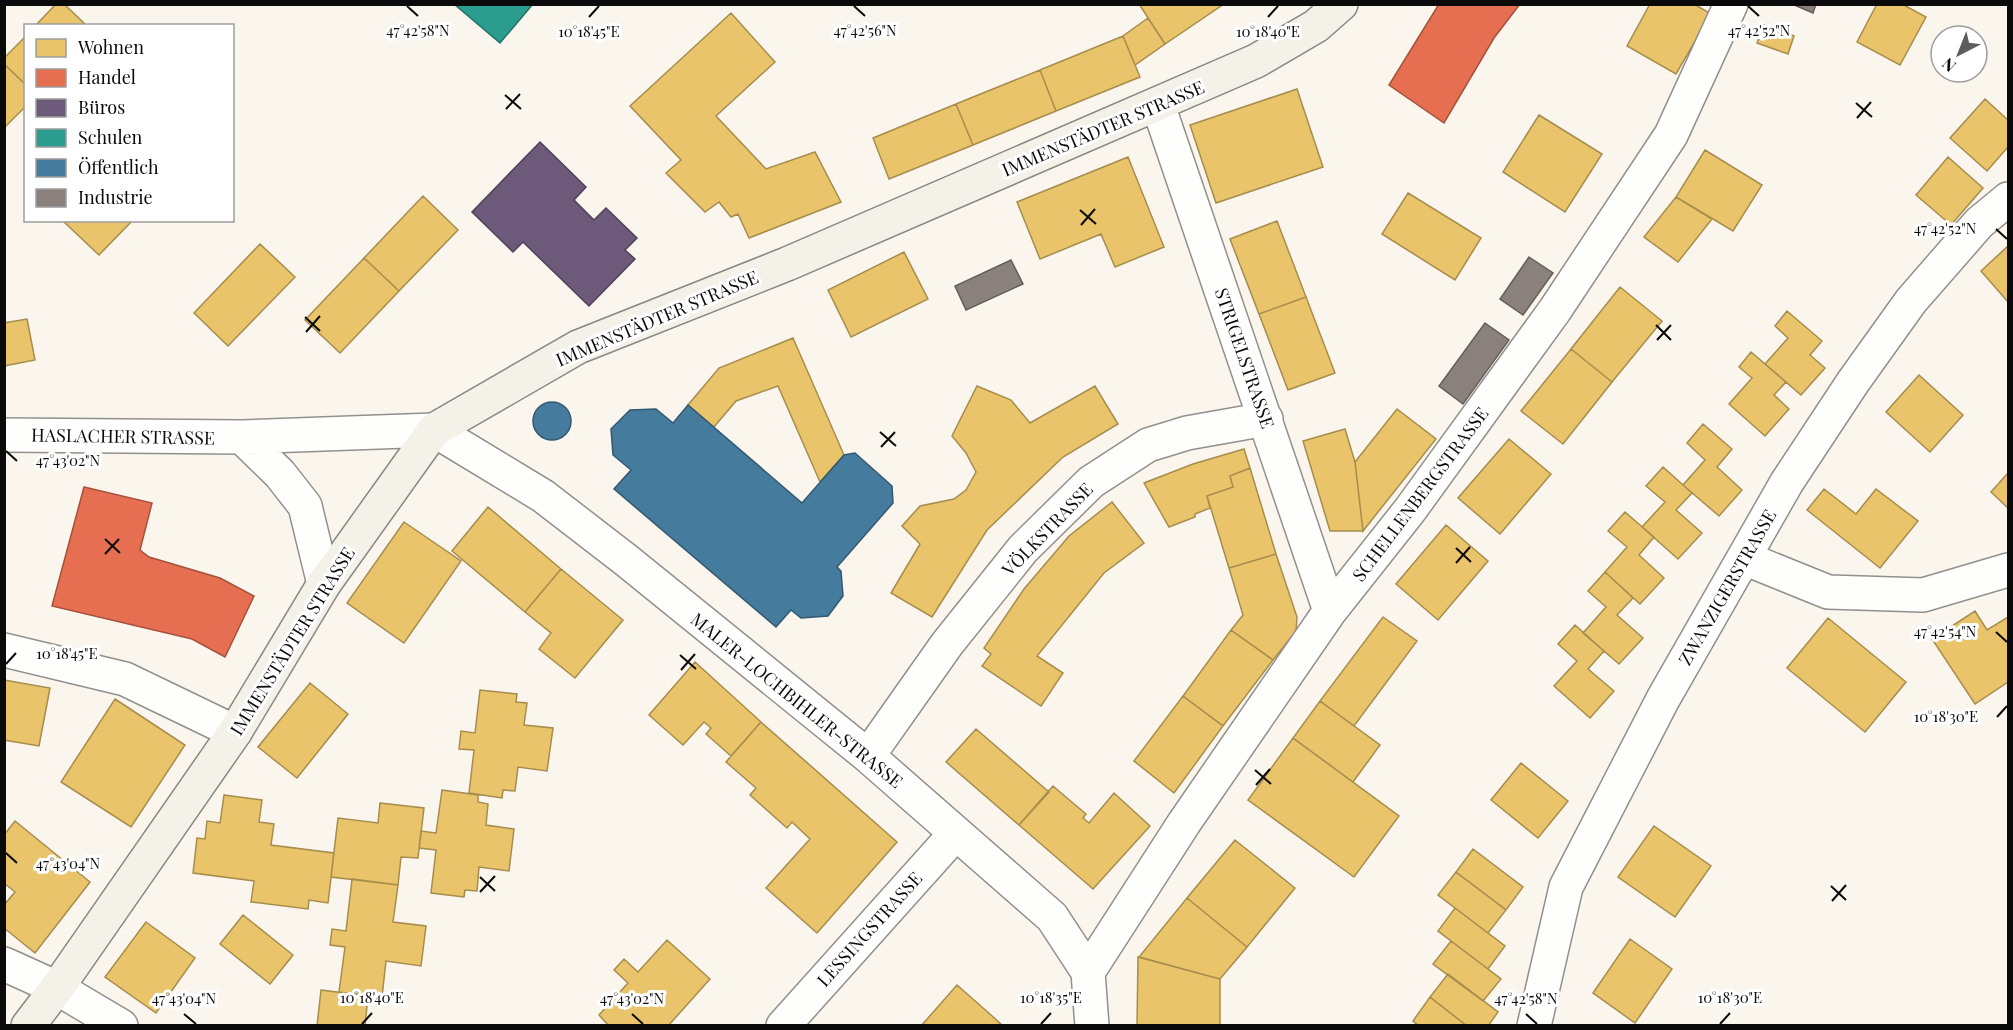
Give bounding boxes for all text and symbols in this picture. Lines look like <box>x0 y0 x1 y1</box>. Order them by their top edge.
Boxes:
text: 47°42'58"N <box>386 20 450 40</box>
text: 47°42'56"N <box>833 20 897 40</box>
text: 47°42'52"N <box>1728 20 1791 40</box>
text: 10°18'45"E <box>558 21 620 41</box>
text: 10°18'40"E <box>1236 21 1300 41</box>
legend <box>24 24 234 222</box>
north arrow <box>1929 24 1989 84</box>
text: Wohnen <box>77 35 144 59</box>
text: N <box>1937 54 1960 77</box>
text: Handel <box>78 65 136 89</box>
street label: IMMENSTÄDTER STRASSE <box>998 74 1208 182</box>
text: Büros <box>78 95 125 119</box>
text: Schulen <box>78 125 143 149</box>
text: Öffentlich <box>78 155 159 179</box>
text: Industrie <box>78 185 153 209</box>
text: 47°42'52"N <box>1914 218 1977 238</box>
street label: IMMENSTÄDTER STRASSE <box>552 264 762 372</box>
street label: STRIGELSTRASSE <box>1210 285 1280 431</box>
street label: SCHELLENBERGSTRASSE <box>1347 402 1493 586</box>
street label: HASLACHER STRASSE <box>31 422 215 450</box>
text: 47°43'02"N <box>36 450 101 470</box>
street label: VÖLKSTRASSE <box>996 477 1098 582</box>
street label: ZWANZIGERSTRASSE <box>1673 505 1781 669</box>
street label: IMMENSTÄDTER STRASSE <box>224 542 360 740</box>
street label: MALER-LOCHBIHLER-STRASSE <box>686 607 908 793</box>
text: 47°42'54"N <box>1914 621 1977 641</box>
text: 10°18'45"E <box>36 643 98 663</box>
text: 10°18'30"E <box>1914 706 1978 726</box>
text: 47°43'04"N <box>36 853 101 873</box>
street label: LESSINGSTRASSE <box>811 866 927 992</box>
text: 10°18'40"E <box>340 987 404 1007</box>
text: 10°18'35"E <box>1020 987 1082 1007</box>
text: 10°18'30"E <box>1698 987 1762 1007</box>
text: 47°43'04"N <box>152 988 217 1008</box>
text: 47°43'02"N <box>600 988 665 1008</box>
text: 47°42'58"N <box>1494 988 1558 1008</box>

